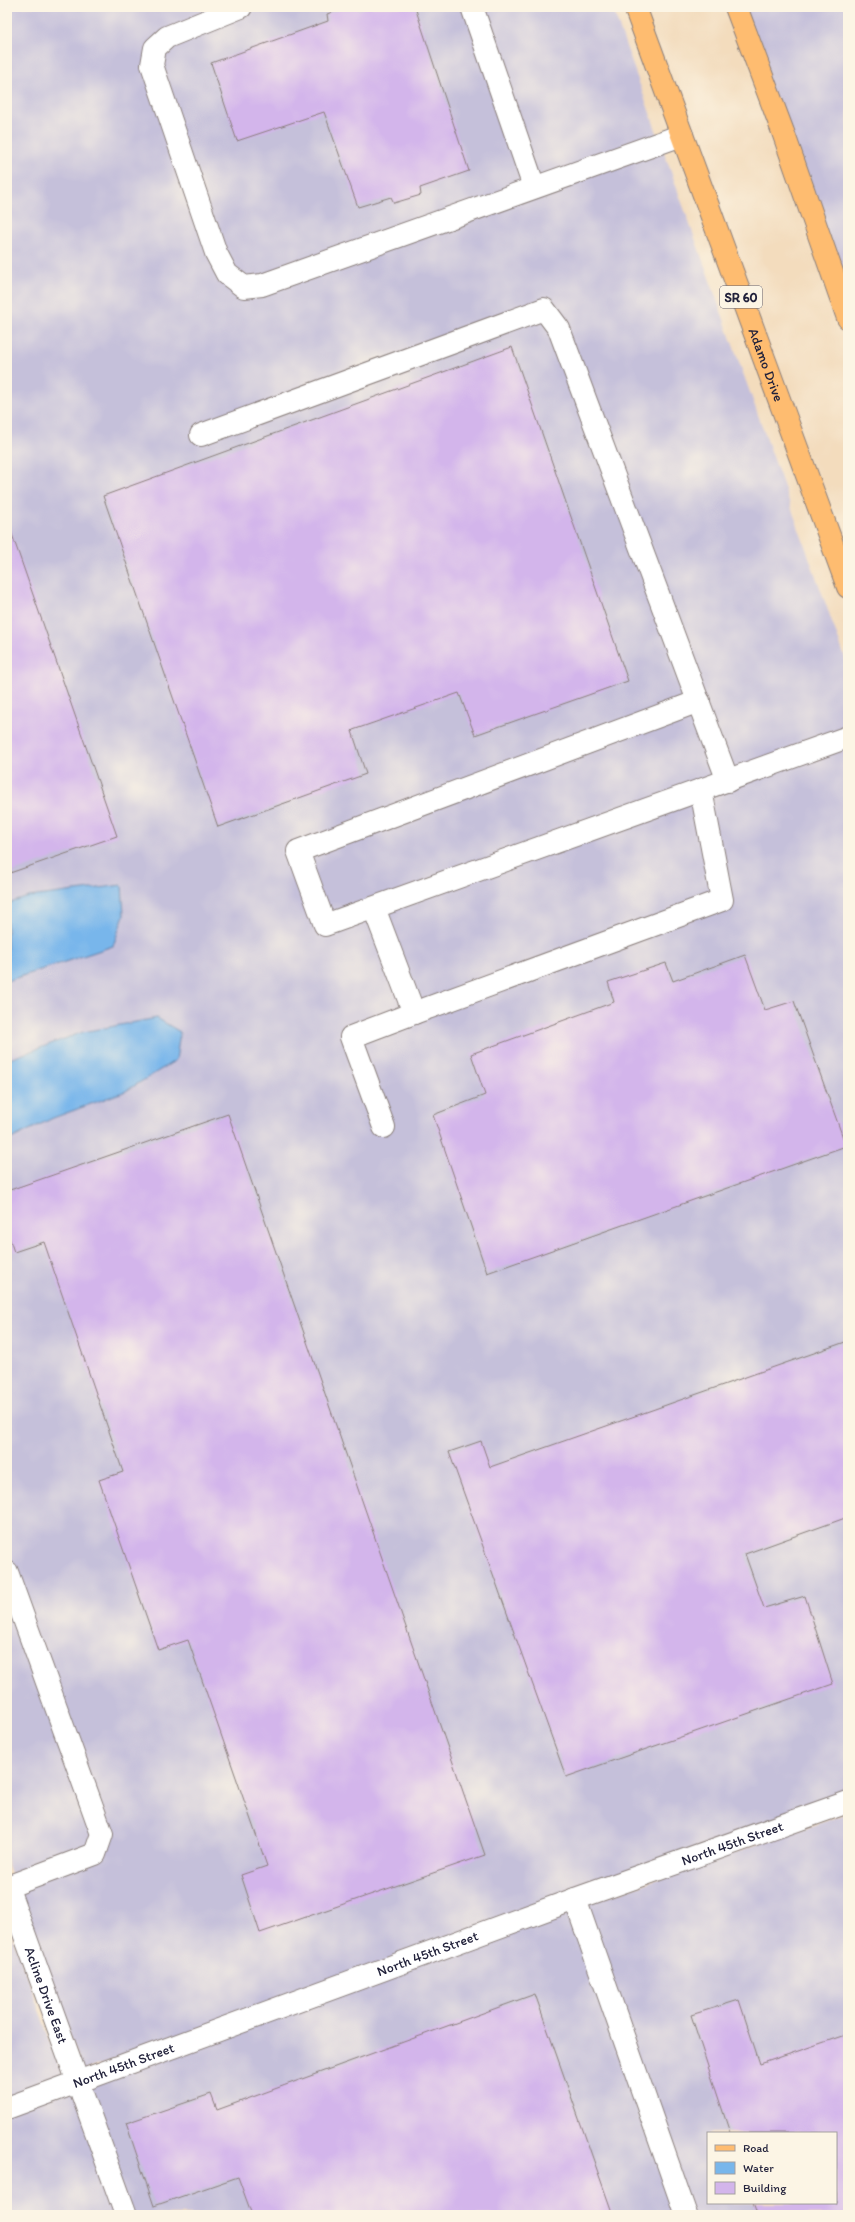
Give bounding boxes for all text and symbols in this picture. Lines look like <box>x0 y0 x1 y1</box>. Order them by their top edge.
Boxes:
road number: SR 60 <box>720 286 762 308</box>
street label: Adamo Drive <box>745 326 788 404</box>
street label: North 45th Street <box>679 1817 785 1869</box>
street label: North 45th Street <box>374 1927 480 1980</box>
street label: Acline Drive East <box>21 1944 72 2046</box>
street label: North 45th Street <box>70 2039 176 2092</box>
legend <box>707 2132 837 2204</box>
text: Road <box>743 2141 769 2155</box>
text: Water <box>743 2161 774 2175</box>
text: Building <box>743 2181 787 2195</box>

